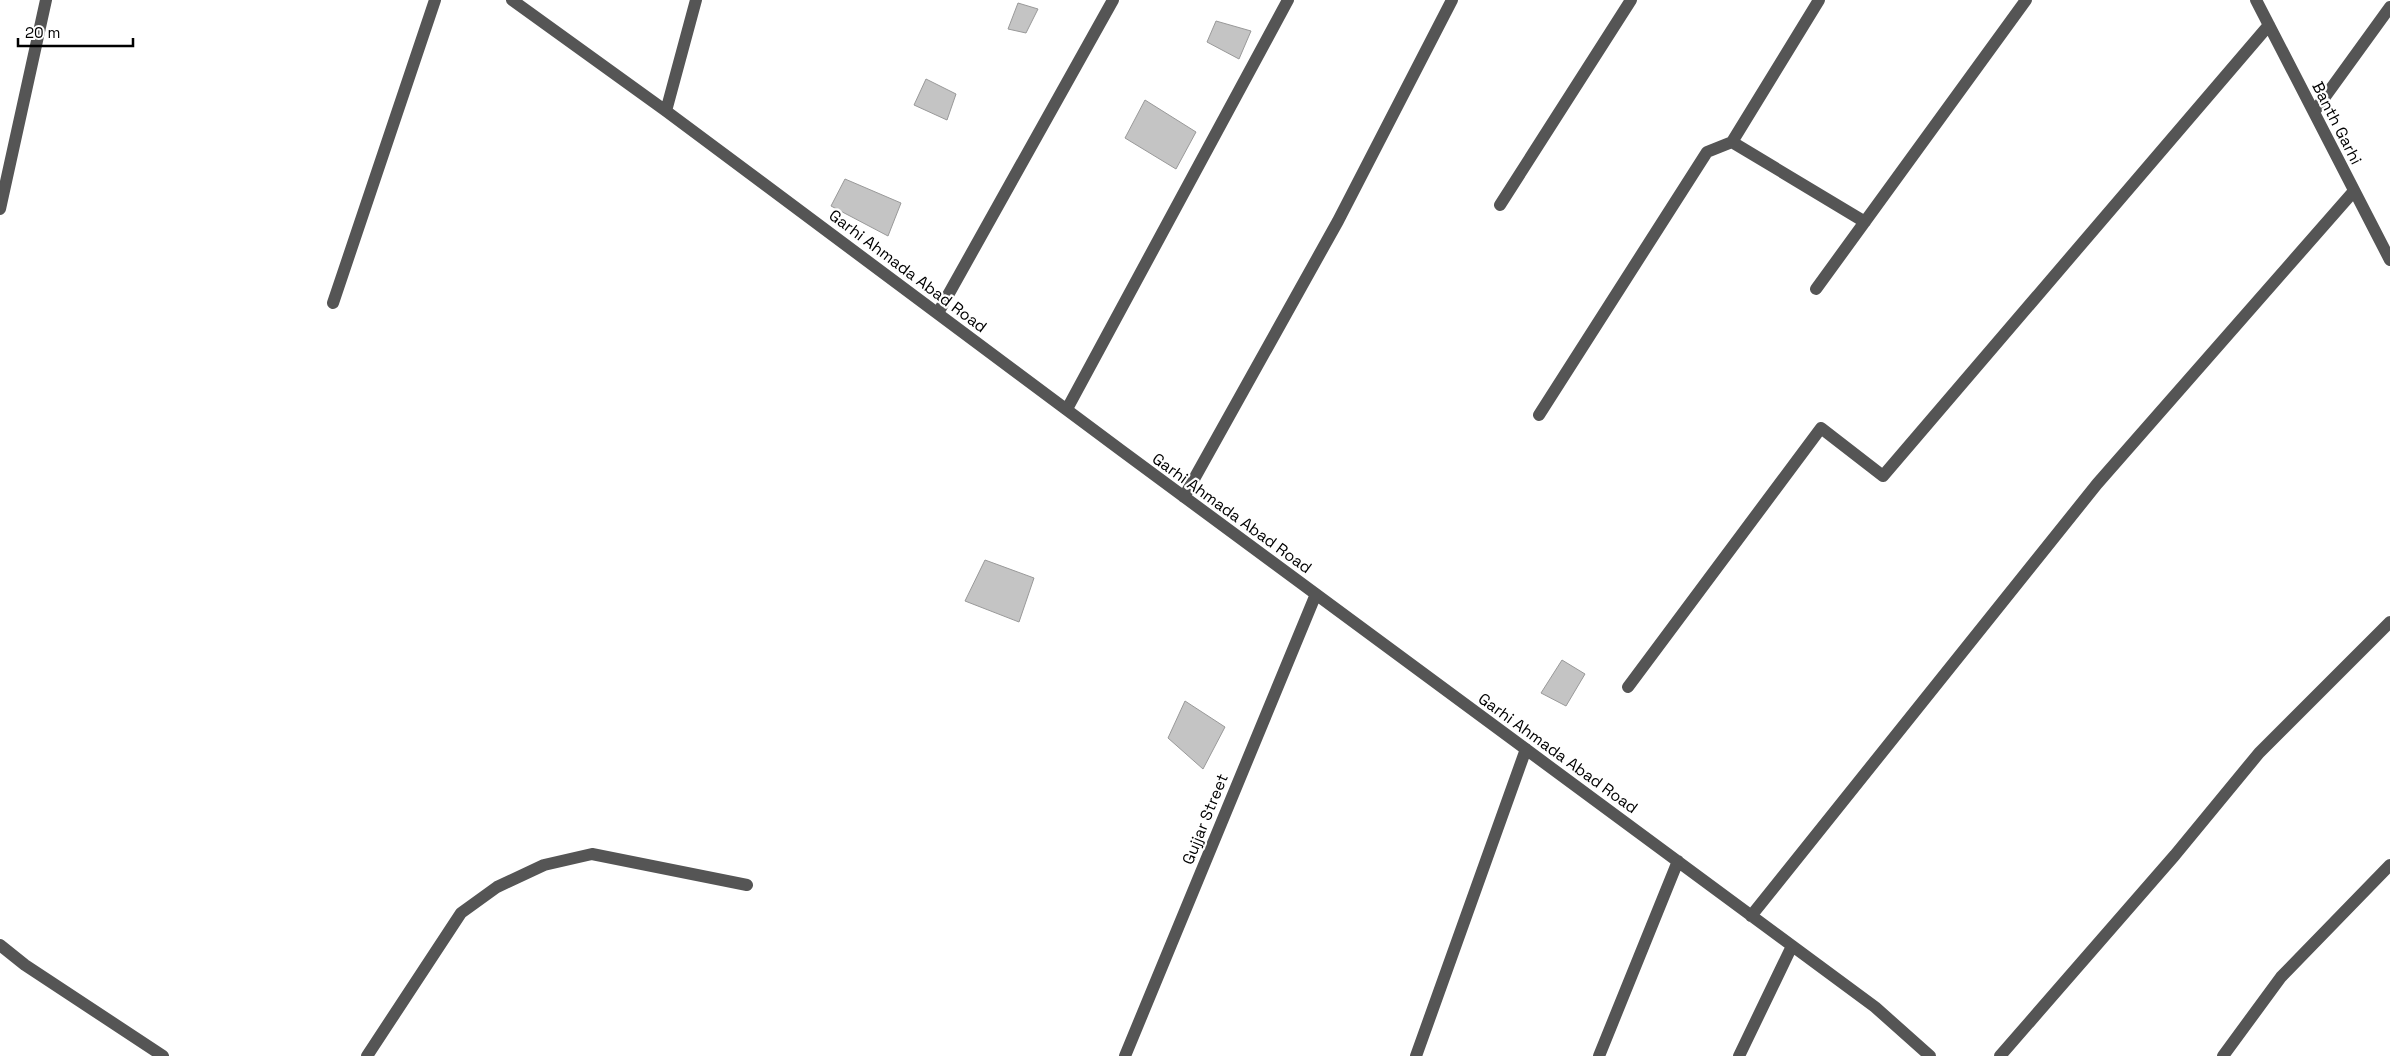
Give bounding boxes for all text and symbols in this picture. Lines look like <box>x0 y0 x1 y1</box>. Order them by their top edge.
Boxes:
scale bar <box>18 15 132 47</box>
text: 20 m <box>25 23 60 42</box>
street label: Banth Garhi <box>2307 78 2367 168</box>
street label: Garhi Ahmada Abad Road <box>825 205 991 337</box>
street label: Garhi Ahmada Abad Road <box>1148 448 1316 578</box>
street label: Garhi Ahmada Abad Road <box>1474 688 1642 818</box>
street label: Gujjar Street <box>1177 770 1233 868</box>

